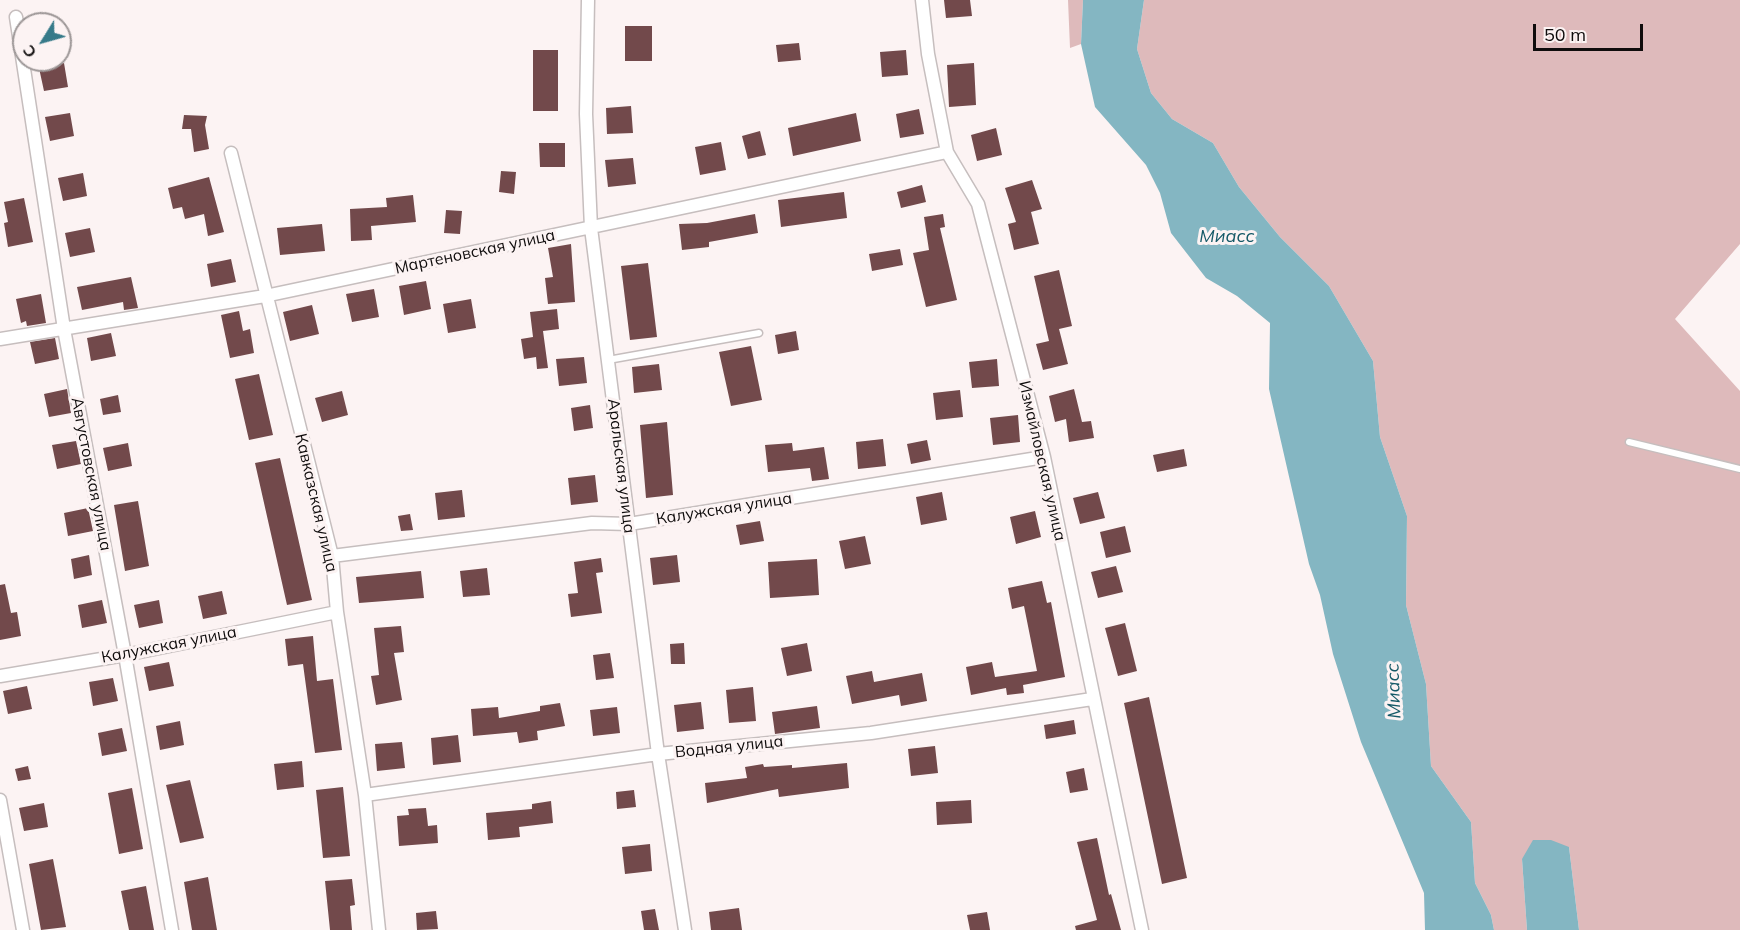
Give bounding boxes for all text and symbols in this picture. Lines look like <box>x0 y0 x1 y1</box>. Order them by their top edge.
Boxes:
north arrow <box>12 12 72 72</box>
scale bar <box>1536 12 1646 50</box>
text: 50 m <box>1544 23 1586 46</box>
text: С <box>18 41 41 62</box>
street label: Мартеновская улица <box>393 226 557 278</box>
water label: Миасс <box>1199 226 1255 248</box>
street label: Измайловская улица <box>1014 379 1070 543</box>
street label: Августовская улица <box>67 396 115 552</box>
street label: Аральская улица <box>603 398 639 534</box>
street label: Кавказская улица <box>291 432 341 574</box>
street label: Калужская улица <box>655 489 793 529</box>
street label: Калужская улица <box>100 622 238 668</box>
water label: Миасс <box>1382 663 1406 719</box>
street label: Водная улица <box>674 732 784 762</box>

